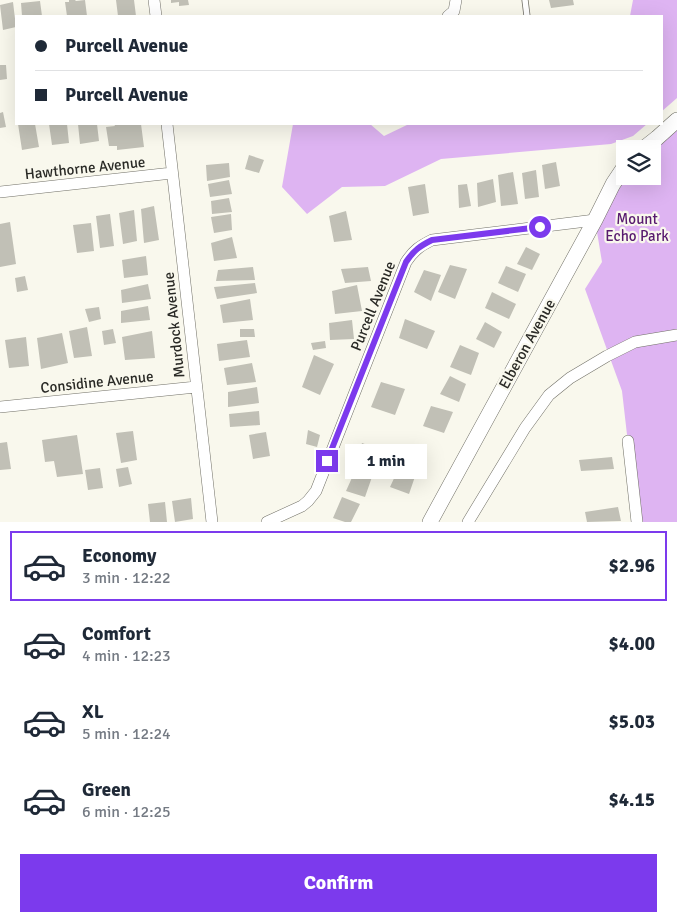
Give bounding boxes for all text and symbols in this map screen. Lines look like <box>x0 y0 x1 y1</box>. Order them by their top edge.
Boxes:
text: Purcell Avenue <box>65 34 188 58</box>
text: Purcell Avenue <box>65 83 188 107</box>
map controls <box>616 140 661 185</box>
button: layers <box>616 140 661 185</box>
street label: Hawthorne Avenue <box>24 153 146 183</box>
park label: Mount Echo Park <box>605 210 669 245</box>
route start <box>529 216 551 238</box>
street label: Purcell Avenue <box>347 259 399 353</box>
street label: Murdock Avenue <box>159 271 189 379</box>
street label: Elberon Avenue <box>495 296 559 392</box>
street label: Considine Avenue <box>40 367 154 397</box>
callout: 1 min <box>344 444 427 478</box>
route end <box>316 450 338 472</box>
text: 1 min <box>367 451 405 471</box>
icon: car <box>22 544 67 589</box>
text: Economy <box>82 544 156 568</box>
text: $2.96 <box>609 554 655 578</box>
text: 3 min · 12:22 <box>82 568 171 588</box>
icon: car <box>22 622 67 667</box>
text: Comfort <box>82 622 151 646</box>
text: $4.00 <box>609 632 655 656</box>
text: 4 min · 12:23 <box>82 646 171 666</box>
icon: car <box>22 700 67 745</box>
text: XL <box>82 700 104 724</box>
text: $5.03 <box>609 710 655 734</box>
text: 5 min · 12:24 <box>82 724 171 744</box>
icon: car <box>22 778 67 823</box>
text: Green <box>82 778 131 802</box>
text: $4.15 <box>609 788 655 812</box>
text: 6 min · 12:25 <box>82 802 171 822</box>
button: Confirm <box>20 854 657 912</box>

